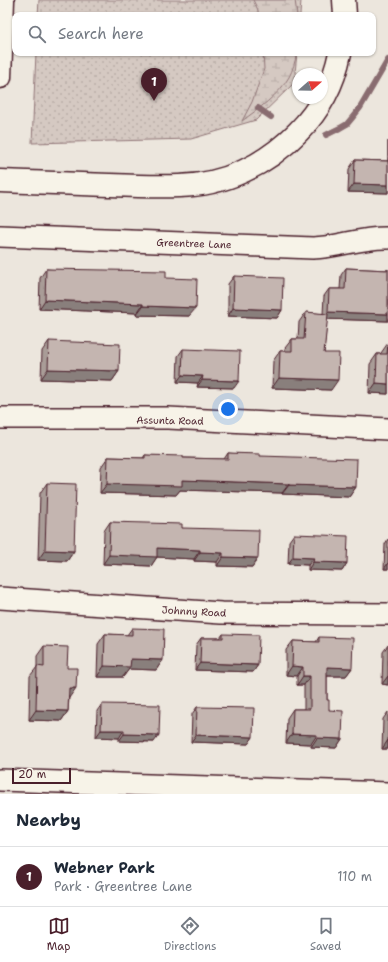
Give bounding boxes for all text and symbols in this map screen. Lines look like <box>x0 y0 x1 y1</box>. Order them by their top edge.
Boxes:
search box <box>12 12 376 56</box>
icon: search <box>26 23 48 45</box>
text: Search here <box>58 24 144 44</box>
pin: 1 <box>141 68 167 101</box>
north arrow <box>292 68 328 104</box>
street label: Greentree Lane <box>156 236 232 251</box>
your location <box>218 399 238 419</box>
street label: Assunta Road <box>136 413 204 428</box>
street label: Johnny Road <box>161 603 227 620</box>
scale bar <box>12 766 71 785</box>
text: 20 m <box>18 767 46 782</box>
text: Nearby <box>16 809 81 831</box>
text: Webner Park <box>54 858 155 878</box>
text: 1 <box>26 868 32 885</box>
text: 110 m <box>337 868 372 885</box>
text: Park · Greentree Lane <box>54 878 192 895</box>
tab: Map <box>47 915 70 954</box>
tab: Directions <box>164 915 216 954</box>
tab: Saved <box>310 915 341 954</box>

